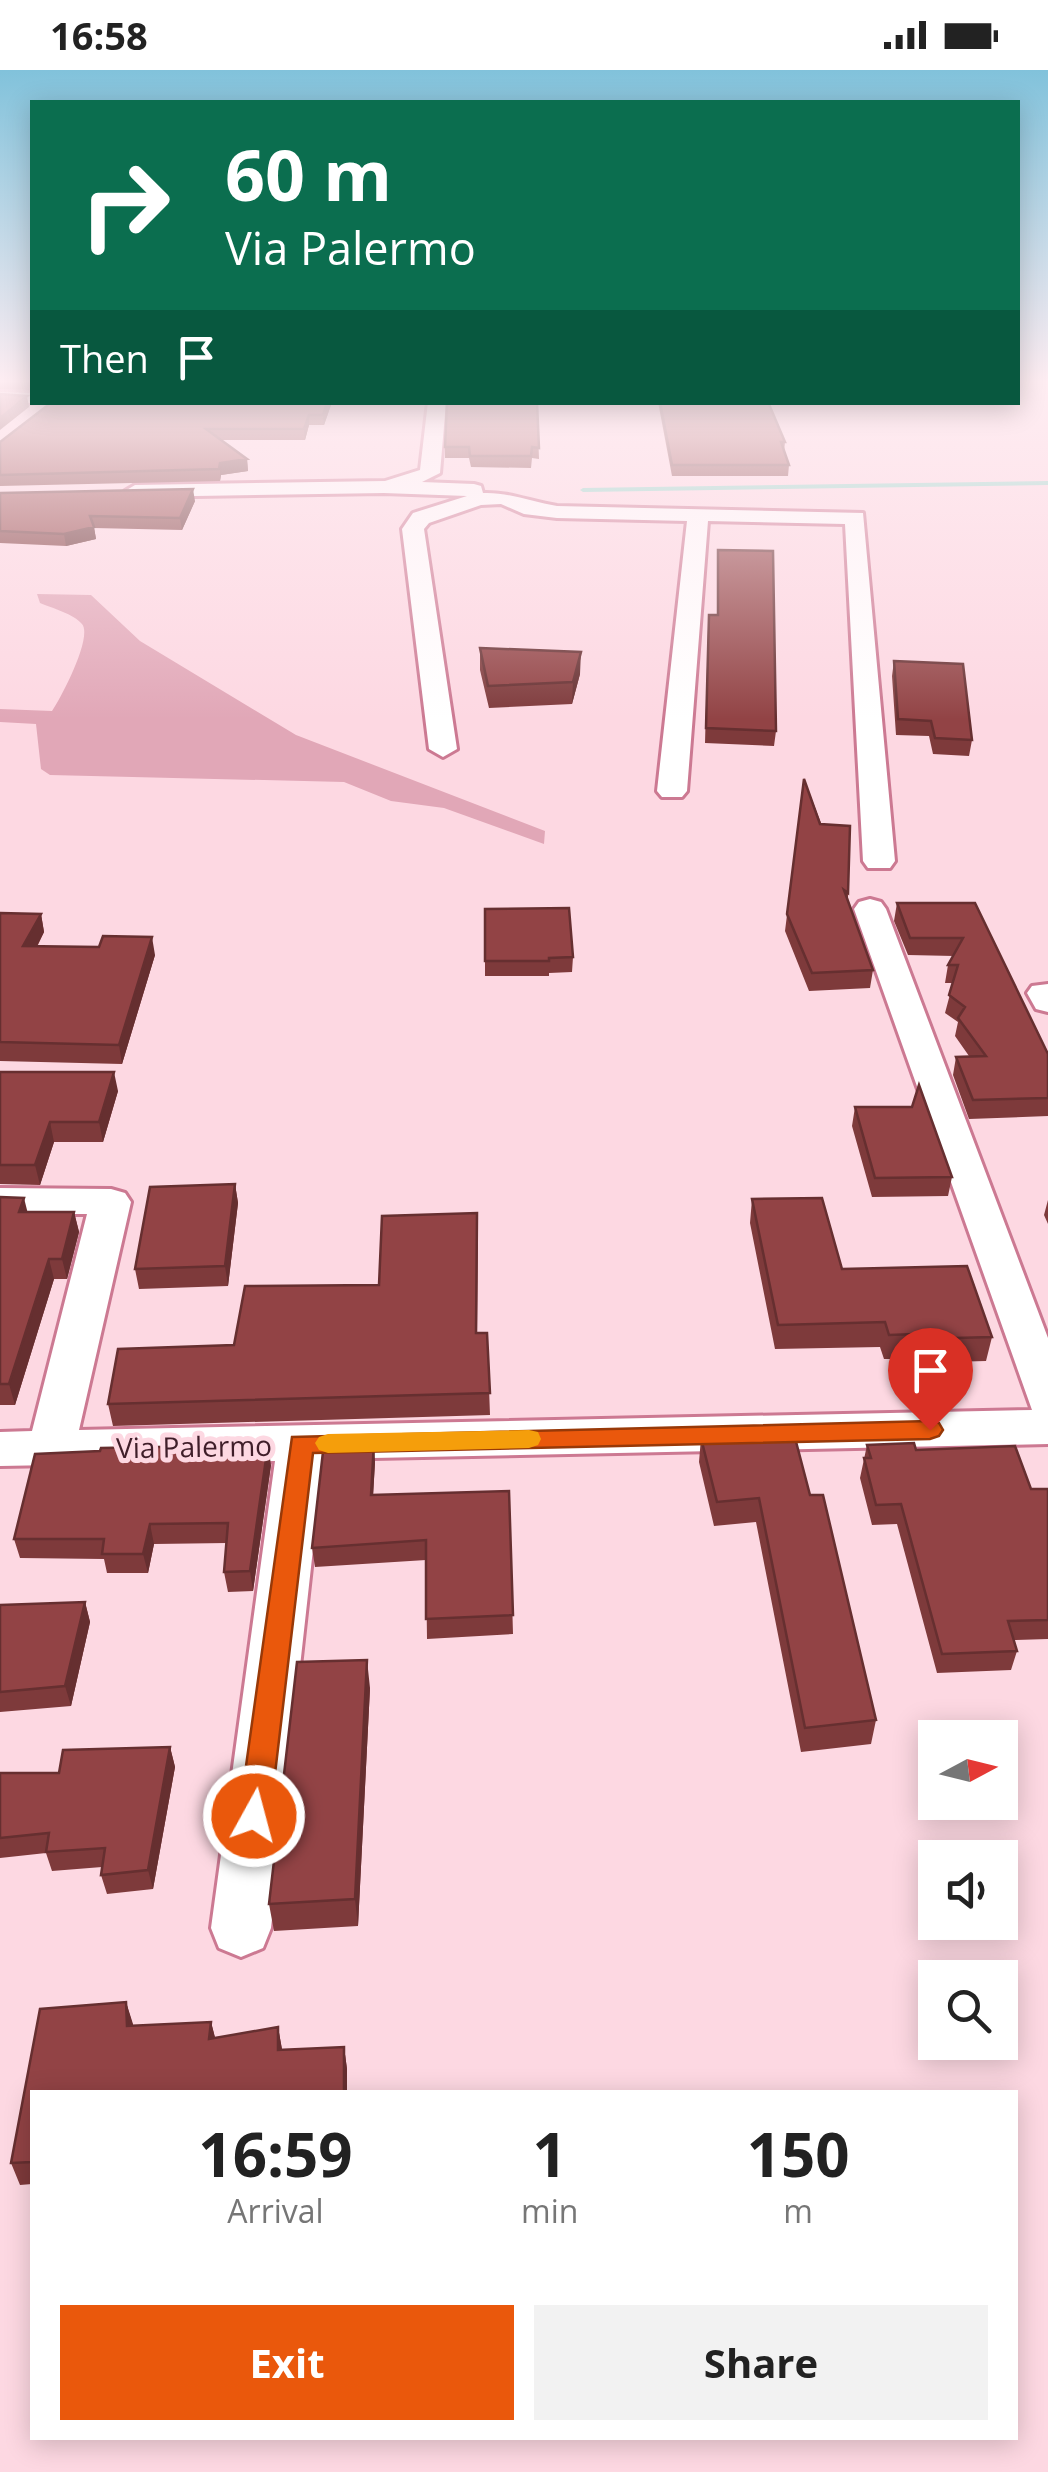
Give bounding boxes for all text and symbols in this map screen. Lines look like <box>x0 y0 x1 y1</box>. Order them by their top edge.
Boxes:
text: 16:58 <box>50 9 148 61</box>
text: 60 m <box>225 126 392 222</box>
icon: right <box>60 140 190 270</box>
text: Via Palermo <box>225 217 476 278</box>
icon: arrive <box>169 330 224 385</box>
text: Then <box>60 332 149 384</box>
pin <box>888 1328 973 1431</box>
icon: arrive <box>903 1343 958 1398</box>
street label: Via Palermo <box>116 1426 272 1466</box>
north arrow <box>918 1720 1018 1820</box>
map controls <box>918 1720 1018 2060</box>
position arrow <box>202 1764 306 1868</box>
button: sound <box>918 1840 1018 1940</box>
button: search <box>918 1960 1018 2060</box>
text: 16:59 <box>198 2113 353 2195</box>
text: 1 <box>533 2113 567 2195</box>
text: 150 <box>747 2113 850 2195</box>
text: Arrival <box>227 2189 324 2232</box>
text: min <box>521 2189 578 2232</box>
text: m <box>783 2189 813 2232</box>
button: Exit <box>60 2305 514 2420</box>
button: Share <box>534 2305 988 2420</box>

